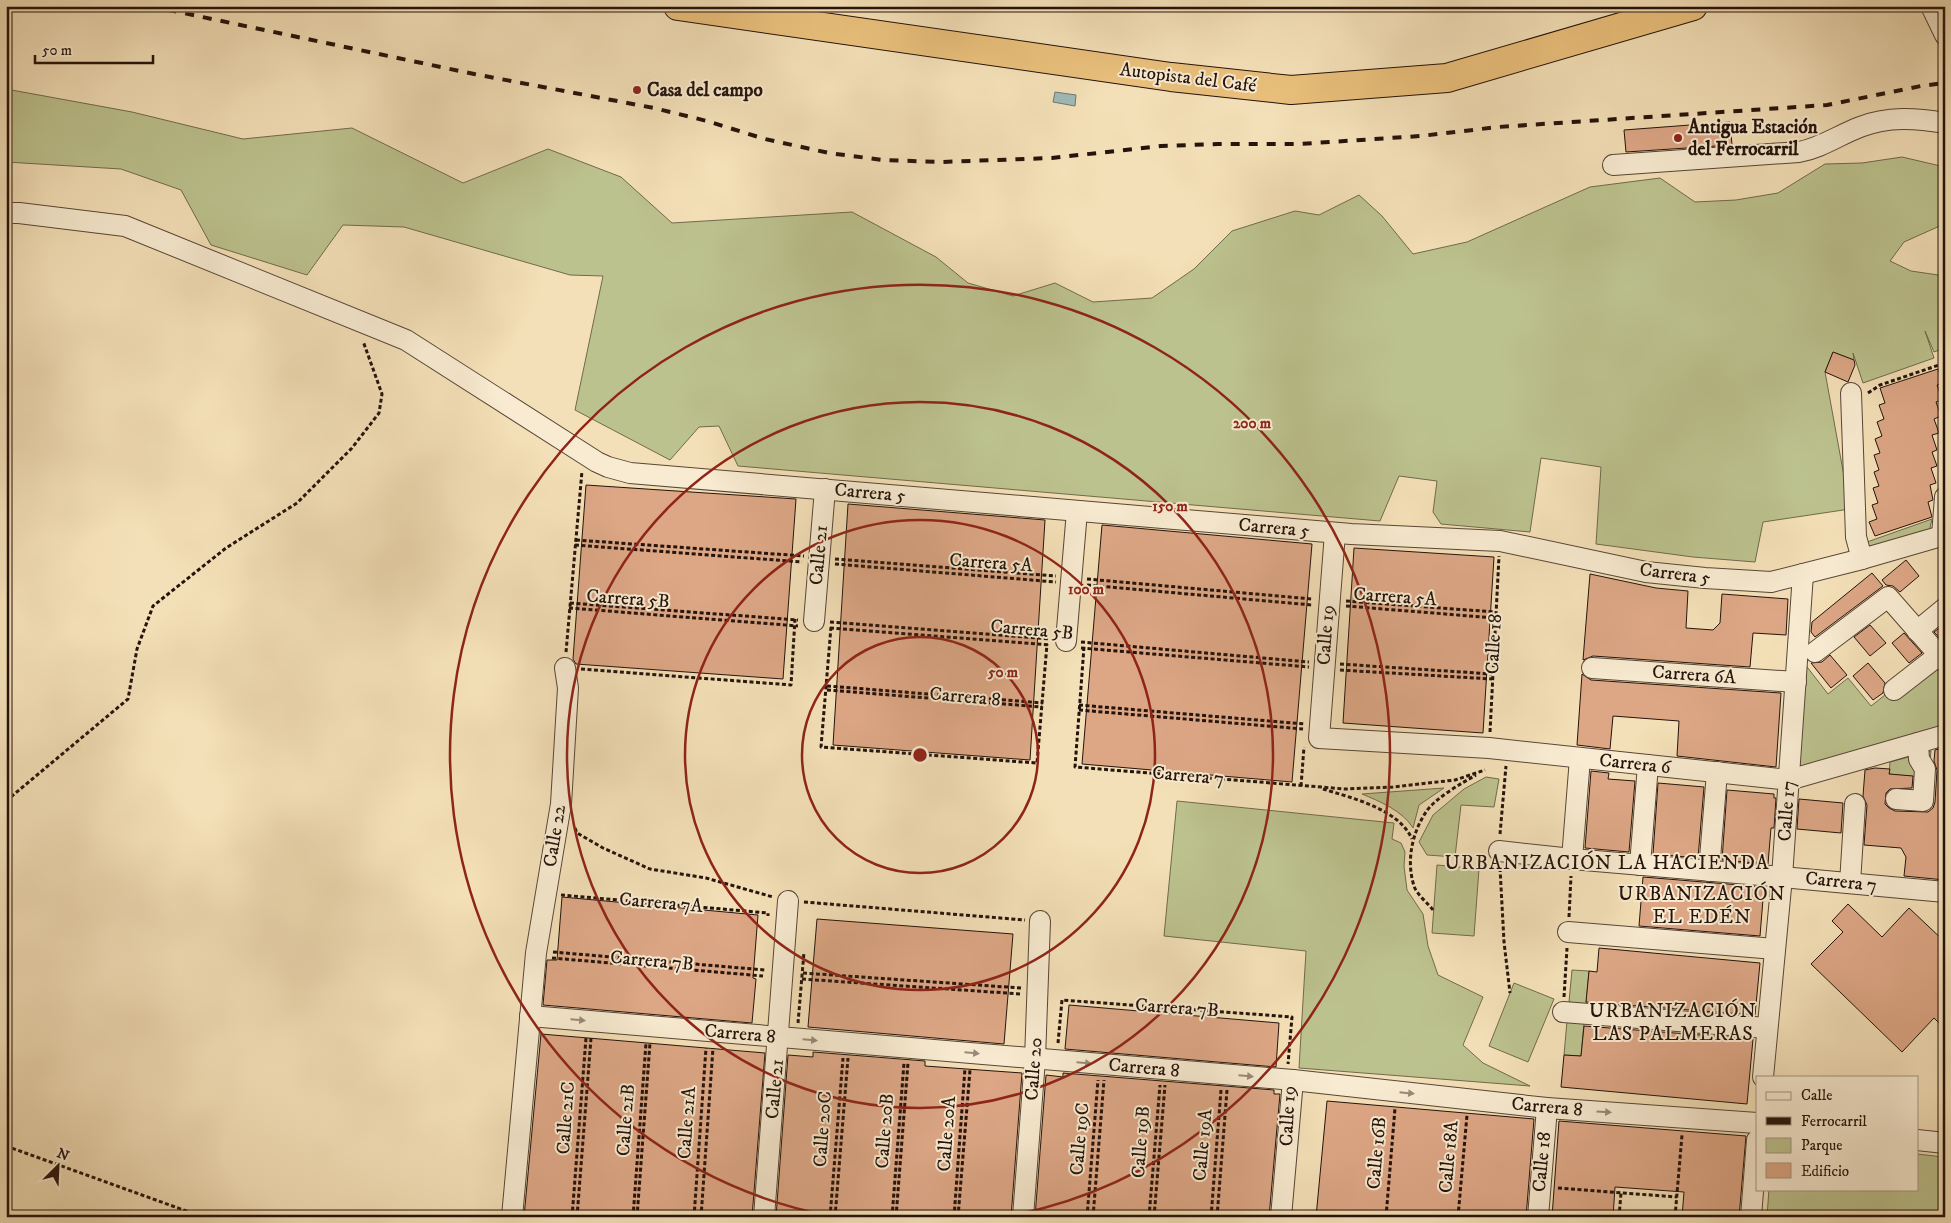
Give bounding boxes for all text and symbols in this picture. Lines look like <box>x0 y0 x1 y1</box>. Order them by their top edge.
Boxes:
scale bar <box>35 32 152 64</box>
text: 50 m <box>42 41 72 60</box>
street label: Autopista del Café <box>1118 58 1258 98</box>
place label: Casa del campo <box>647 79 763 102</box>
marker: Casa del campo <box>631 84 643 96</box>
place label: Antigua Estación del Ferrocarril <box>1687 116 1819 161</box>
marker: Antigua Estación del Ferrocarril <box>1672 132 1684 144</box>
text: 200 m <box>1233 414 1272 433</box>
street label: Carrera 5 <box>833 478 907 508</box>
text: 150 m <box>1152 497 1188 516</box>
street label: Carrera 5 <box>1237 513 1311 543</box>
street label: Calle 21 <box>805 524 833 586</box>
street label: Carrera 5A <box>949 549 1034 577</box>
street label: Carrera 5 <box>1638 558 1712 590</box>
text: 100 m <box>1068 580 1105 599</box>
street label: Carrera 5A <box>1353 583 1438 611</box>
street label: Carrera 5B <box>586 585 670 613</box>
street label: Calle 19 <box>1312 604 1340 666</box>
street label: Calle 18 <box>1481 613 1507 675</box>
street label: Carrera 5B <box>989 615 1075 645</box>
street label: Carrera 6A <box>1651 661 1738 689</box>
text: 50 m <box>987 663 1019 682</box>
street label: Carrera 8 <box>928 682 1002 712</box>
centre of rings <box>911 746 929 764</box>
street label: Carrera 6 <box>1598 749 1673 779</box>
street label: Carrera 7 <box>1151 761 1225 791</box>
street label: Calle 17 <box>1773 780 1801 842</box>
street label: Calle 22 <box>539 803 571 869</box>
district label: URBANIZACIÓN LA HACIENDA <box>1445 850 1769 876</box>
street label: Carrera 7 <box>1804 867 1878 897</box>
district label: URBANIZACIÓN EL EDÉN <box>1618 881 1786 930</box>
street label: Carrera 7A <box>618 888 705 918</box>
street label: Carrera 7B <box>609 946 695 976</box>
street label: Carrera 7B <box>1134 994 1220 1022</box>
district label: URBANIZACIÓN LAS PALMERAS <box>1589 998 1757 1047</box>
one-way arrow <box>571 1017 587 1025</box>
street label: Carrera 8 <box>703 1019 777 1049</box>
one-way arrow <box>802 1036 818 1044</box>
street label: Calle 20 <box>1020 1036 1048 1102</box>
one-way arrow <box>964 1050 980 1058</box>
street label: Carrera 8 <box>1107 1053 1181 1083</box>
street label: Calle 21 <box>761 1058 789 1120</box>
one-way arrow <box>1076 1059 1092 1067</box>
one-way arrow <box>1238 1073 1254 1081</box>
legend <box>1756 1076 1918 1190</box>
street label: Calle 21C <box>552 1081 580 1155</box>
street label: Calle 21B <box>612 1083 640 1157</box>
street label: Calle 21A <box>673 1085 701 1160</box>
street label: Calle 19 <box>1275 1085 1301 1147</box>
text: Calle <box>1801 1086 1833 1105</box>
one-way arrow <box>1400 1089 1416 1097</box>
street label: Calle 20C <box>809 1090 837 1168</box>
street label: Carrera 8 <box>1510 1092 1584 1122</box>
street label: Calle 20B <box>871 1093 899 1169</box>
street label: Calle 20A <box>933 1095 961 1173</box>
street label: Calle 19C <box>1065 1102 1095 1176</box>
street label: Calle 19B <box>1127 1105 1155 1179</box>
street label: Calle 19A <box>1188 1107 1218 1182</box>
one-way arrow <box>1596 1108 1612 1116</box>
text: Ferrocarril <box>1801 1112 1867 1131</box>
street label: Calle 16B <box>1362 1116 1392 1190</box>
street label: Calle 18A <box>1434 1119 1464 1194</box>
street label: Calle 18 <box>1528 1131 1556 1193</box>
text: Parque <box>1801 1136 1842 1155</box>
north arrow <box>32 1140 82 1190</box>
text: N <box>54 1144 72 1166</box>
text: Edificio <box>1801 1162 1849 1181</box>

